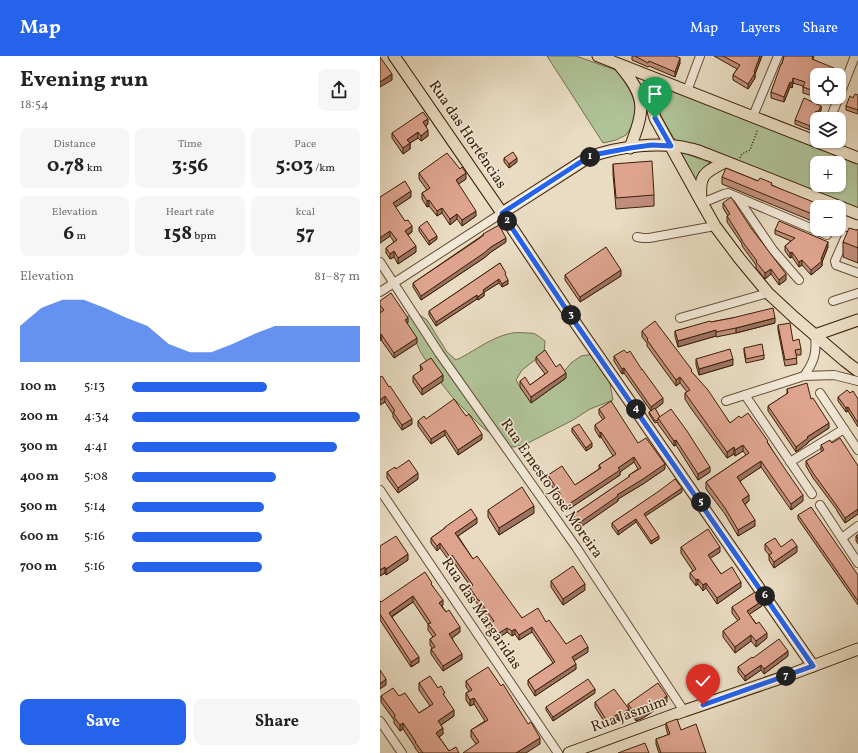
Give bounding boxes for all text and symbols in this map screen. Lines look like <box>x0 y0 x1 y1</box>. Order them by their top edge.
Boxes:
text: Map <box>20 15 61 41</box>
text: Map <box>690 19 718 38</box>
text: Layers <box>740 19 780 38</box>
text: Share <box>802 19 838 38</box>
text: Evening run <box>20 65 149 96</box>
map controls <box>810 68 846 236</box>
button: locate <box>810 68 846 104</box>
button: share <box>318 69 360 111</box>
street label: Rua das Hortências <box>423 77 511 193</box>
pin <box>638 77 672 118</box>
icon: arrive <box>644 83 666 105</box>
text: 18:54 <box>20 96 49 114</box>
button: layers <box>810 112 846 148</box>
text: Distance <box>54 137 96 152</box>
text: Time <box>178 137 202 152</box>
text: Pace <box>294 137 316 152</box>
pin: 1 <box>580 147 600 167</box>
text: 1 <box>588 149 592 164</box>
text: 0.78 <box>47 152 84 180</box>
text: 3:56 <box>172 152 208 180</box>
text: 5:03 <box>276 152 313 180</box>
button: + <box>810 156 846 192</box>
text: km <box>84 161 102 176</box>
text: /km <box>313 161 335 176</box>
button: − <box>810 200 846 236</box>
text: Elevation <box>52 205 98 220</box>
text: Heart rate <box>166 205 214 220</box>
text: kcal <box>296 205 315 220</box>
pin: 2 <box>497 211 517 231</box>
text: 2 <box>504 213 510 228</box>
text: 6 <box>63 220 74 248</box>
text: 158 <box>164 220 192 248</box>
text: 57 <box>296 220 315 248</box>
text: m <box>74 229 86 244</box>
text: bpm <box>192 229 216 244</box>
text: Elevation <box>20 268 74 286</box>
text: 81–87 m <box>314 268 360 286</box>
pin: 3 <box>561 305 581 325</box>
text: 3 <box>568 307 574 322</box>
text: 100 m <box>20 378 57 396</box>
text: 5:13 <box>84 378 105 396</box>
pin: 4 <box>626 399 646 419</box>
text: 4 <box>633 401 639 416</box>
text: 200 m <box>20 408 58 426</box>
text: 4:34 <box>84 408 109 426</box>
street label: Rua Ernesto José Moreira <box>495 415 607 563</box>
text: 300 m <box>20 438 58 456</box>
text: 4:41 <box>84 438 108 456</box>
text: 400 m <box>20 468 59 486</box>
text: 5:08 <box>84 468 108 486</box>
pin: 5 <box>691 492 711 512</box>
text: 5 <box>698 494 704 509</box>
text: 500 m <box>20 498 57 516</box>
text: 5:14 <box>84 498 106 516</box>
text: 600 m <box>20 528 58 546</box>
text: 5:16 <box>84 528 105 546</box>
street label: Rua das Margaridas <box>436 554 526 674</box>
text: 700 m <box>20 558 57 576</box>
text: 5:16 <box>84 558 105 576</box>
pin: 6 <box>755 586 775 606</box>
text: 6 <box>762 588 768 603</box>
pin <box>686 664 720 705</box>
pin: 7 <box>776 666 796 686</box>
text: 7 <box>783 668 789 683</box>
icon: check <box>692 670 714 692</box>
street label: Rua Jasmim <box>588 692 670 738</box>
button: Save <box>20 699 186 745</box>
button: Share <box>194 699 360 745</box>

